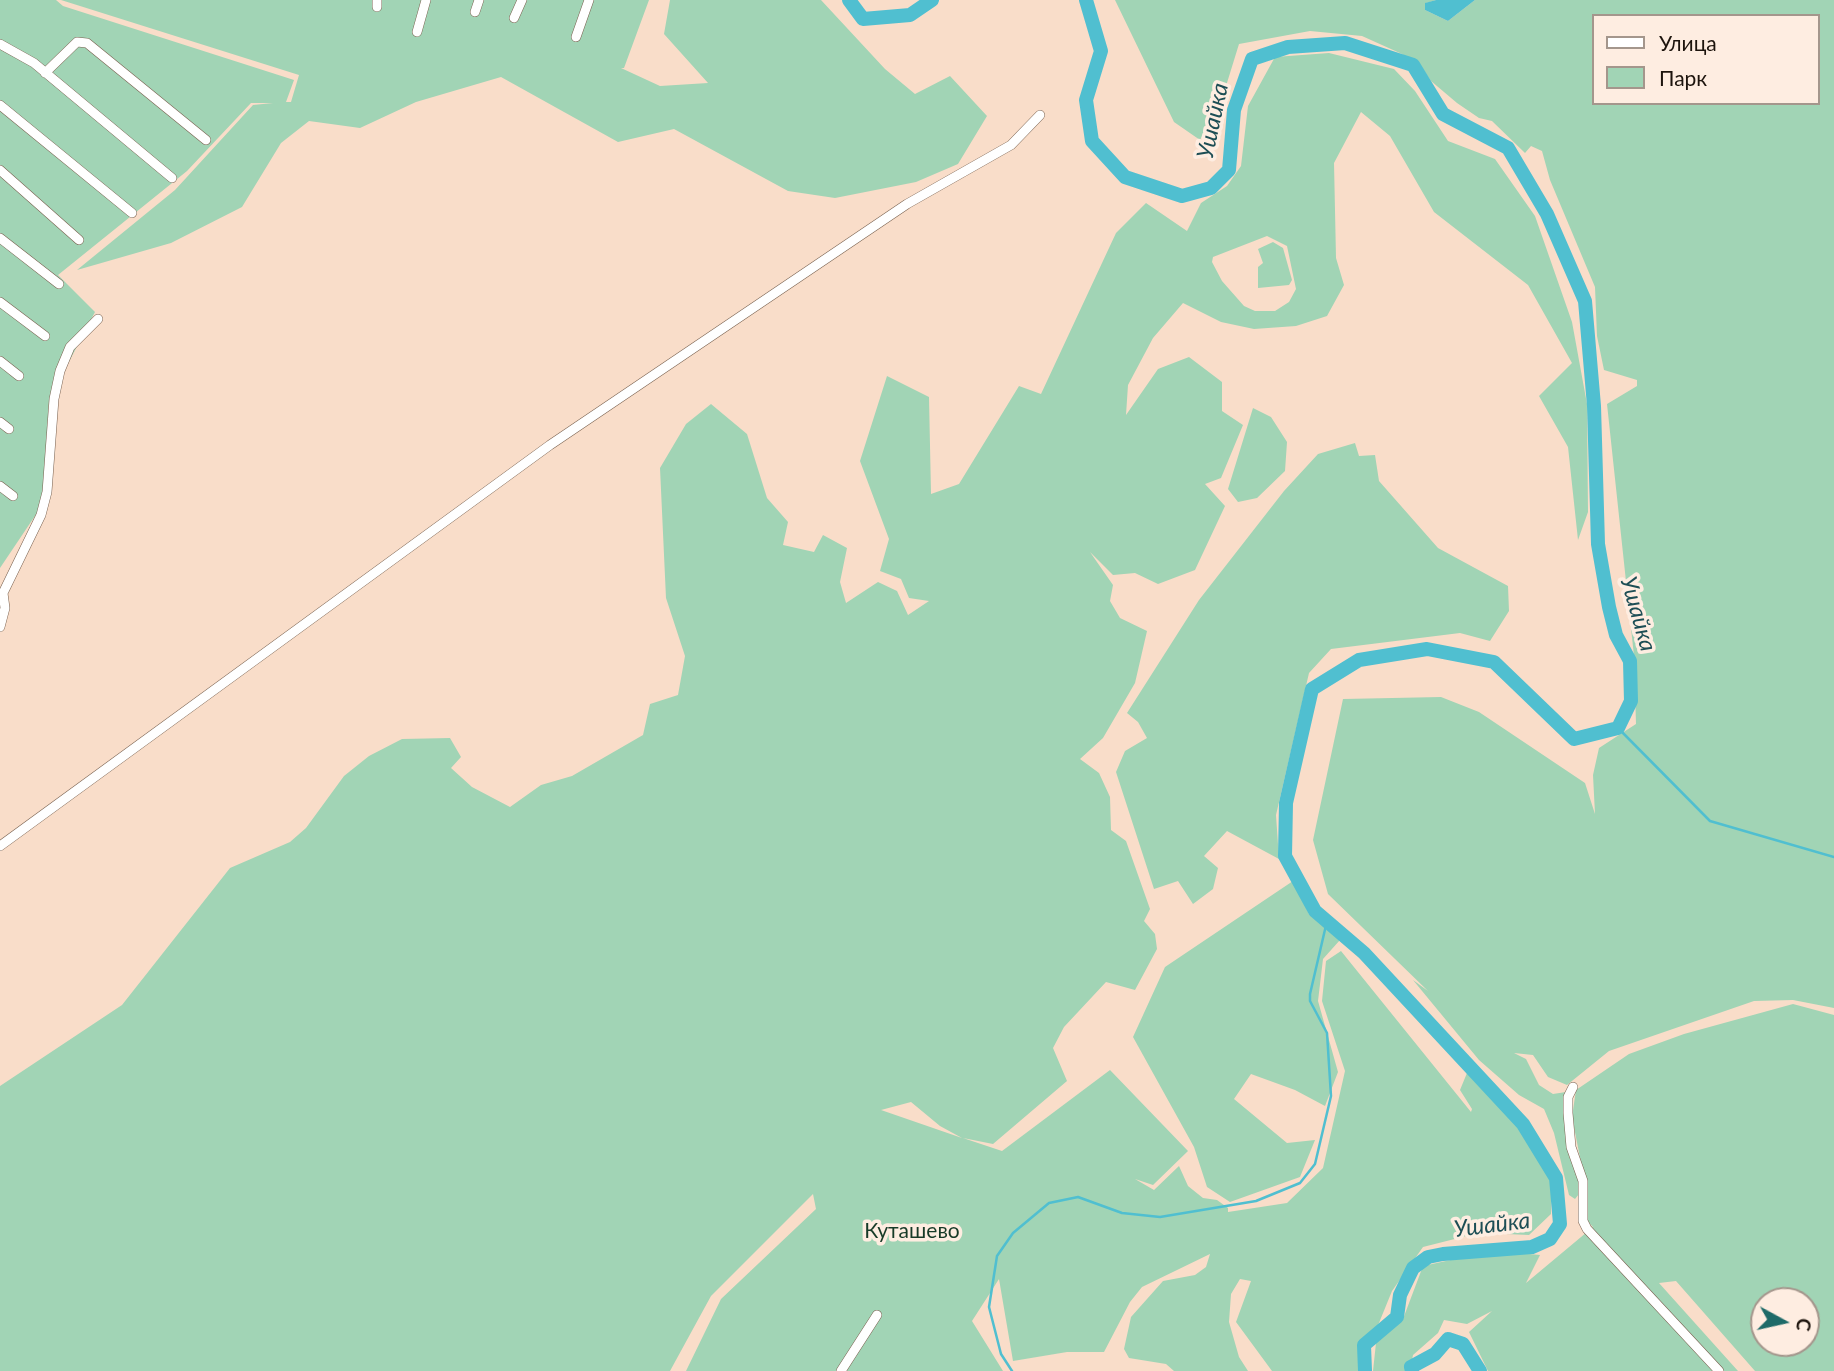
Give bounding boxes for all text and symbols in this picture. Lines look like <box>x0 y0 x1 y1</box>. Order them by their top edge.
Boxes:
legend <box>1592 14 1820 105</box>
text: Улица <box>1659 30 1717 55</box>
text: Парк <box>1659 65 1707 90</box>
water label: Ушайка <box>1192 81 1234 161</box>
water label: Ушайка <box>1614 573 1662 655</box>
water label: Ушайка <box>1452 1207 1532 1243</box>
park label: Куташево <box>864 1218 960 1244</box>
north arrow <box>1750 1287 1820 1357</box>
text: С <box>1792 1317 1817 1333</box>

